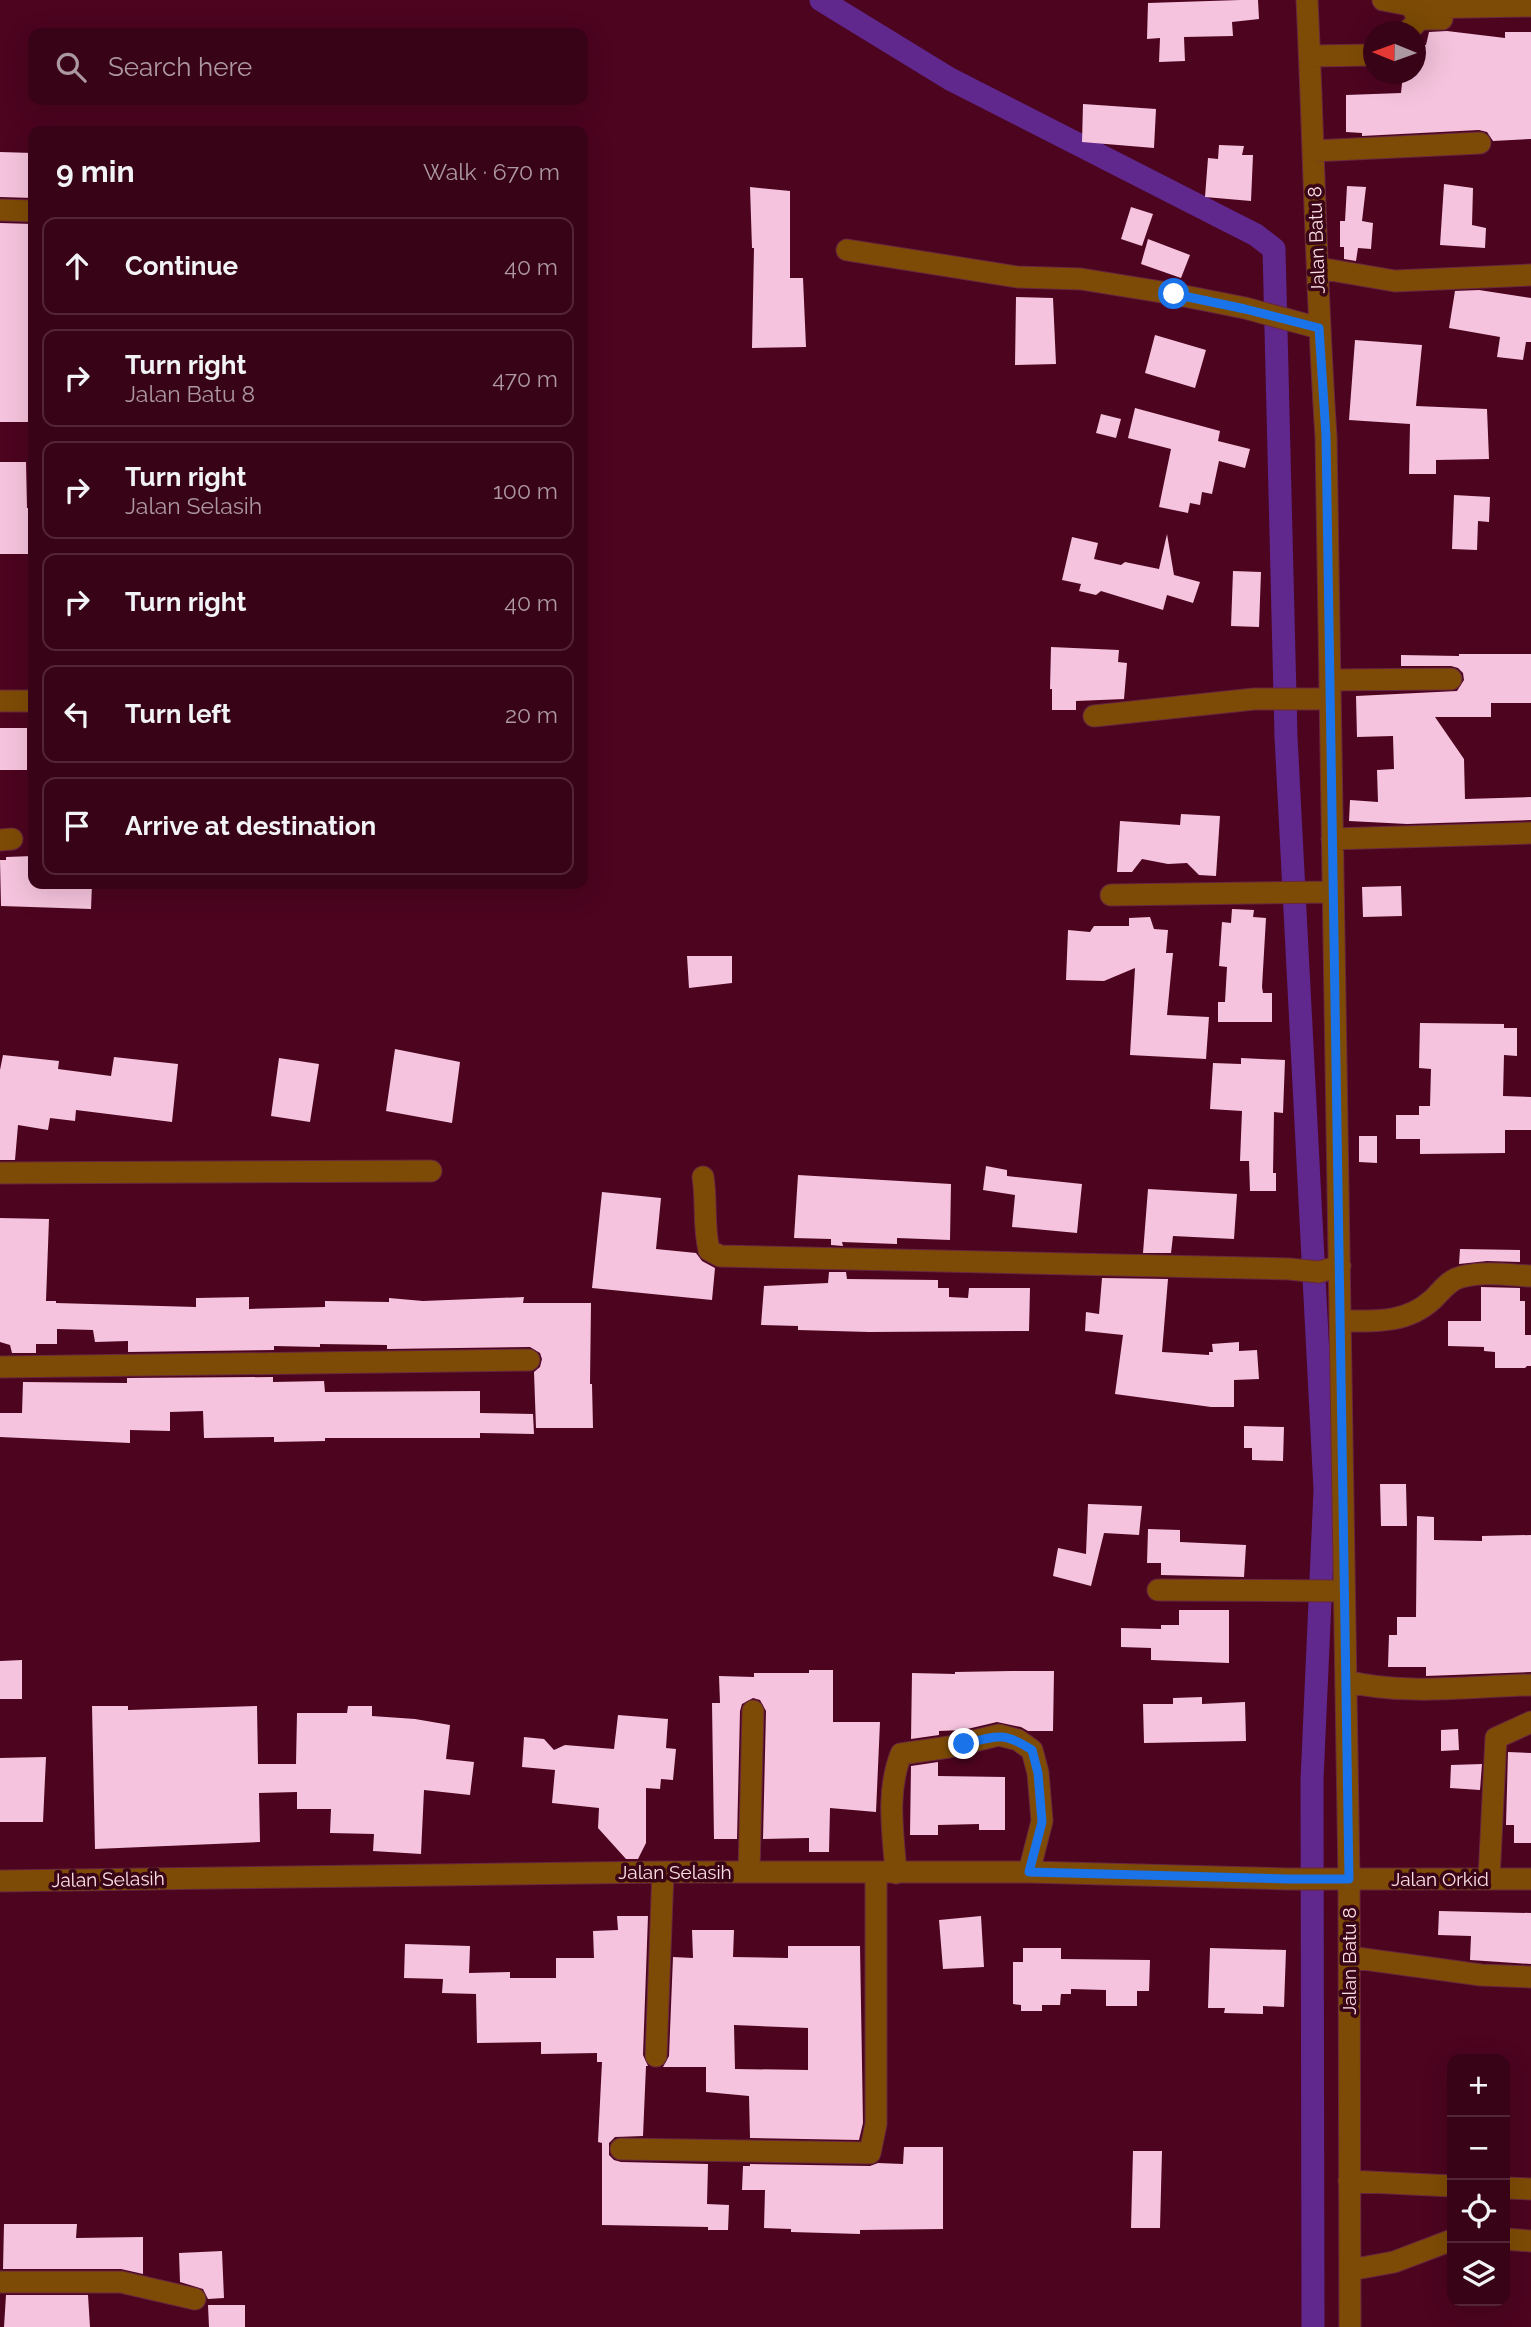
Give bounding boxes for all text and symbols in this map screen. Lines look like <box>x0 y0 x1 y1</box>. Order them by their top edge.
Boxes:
north arrow <box>1363 21 1426 84</box>
search box <box>28 28 588 105</box>
icon: search <box>52 48 90 86</box>
text: Search here <box>108 52 252 82</box>
text: 9 min <box>56 154 135 189</box>
text: Walk · 670 m <box>423 158 560 185</box>
street label: Jalan Batu 8 <box>1303 186 1329 294</box>
icon: ahead <box>58 247 96 285</box>
text: Continue <box>125 251 238 281</box>
text: 40 m <box>504 253 558 280</box>
route start <box>1158 278 1189 309</box>
text: Turn right <box>125 350 246 380</box>
icon: right <box>58 359 96 397</box>
text: 470 m <box>492 365 558 392</box>
text: Jalan Batu 8 <box>125 380 255 407</box>
text: Turn right <box>125 462 246 492</box>
icon: right <box>58 471 96 509</box>
text: 100 m <box>493 477 558 504</box>
text: Jalan Selasih <box>125 492 262 519</box>
icon: right <box>58 583 96 621</box>
text: Turn right <box>125 587 246 617</box>
text: 40 m <box>504 589 558 616</box>
icon: left <box>58 695 96 733</box>
text: Turn left <box>125 699 231 729</box>
text: 20 m <box>505 701 558 728</box>
icon: arrive <box>58 807 96 845</box>
text: Arrive at destination <box>125 811 376 841</box>
route end <box>948 1728 979 1759</box>
street label: Jalan Selasih <box>618 1861 732 1883</box>
street label: Jalan Selasih <box>51 1867 165 1891</box>
street label: Jalan Orkid <box>1391 1868 1489 1890</box>
street label: Jalan Batu 8 <box>1338 1907 1360 2015</box>
map controls <box>1447 2054 1510 2306</box>
button: + <box>1447 2054 1510 2117</box>
button: − <box>1447 2117 1510 2180</box>
button: locate <box>1447 2180 1510 2243</box>
button: layers <box>1447 2243 1510 2306</box>

